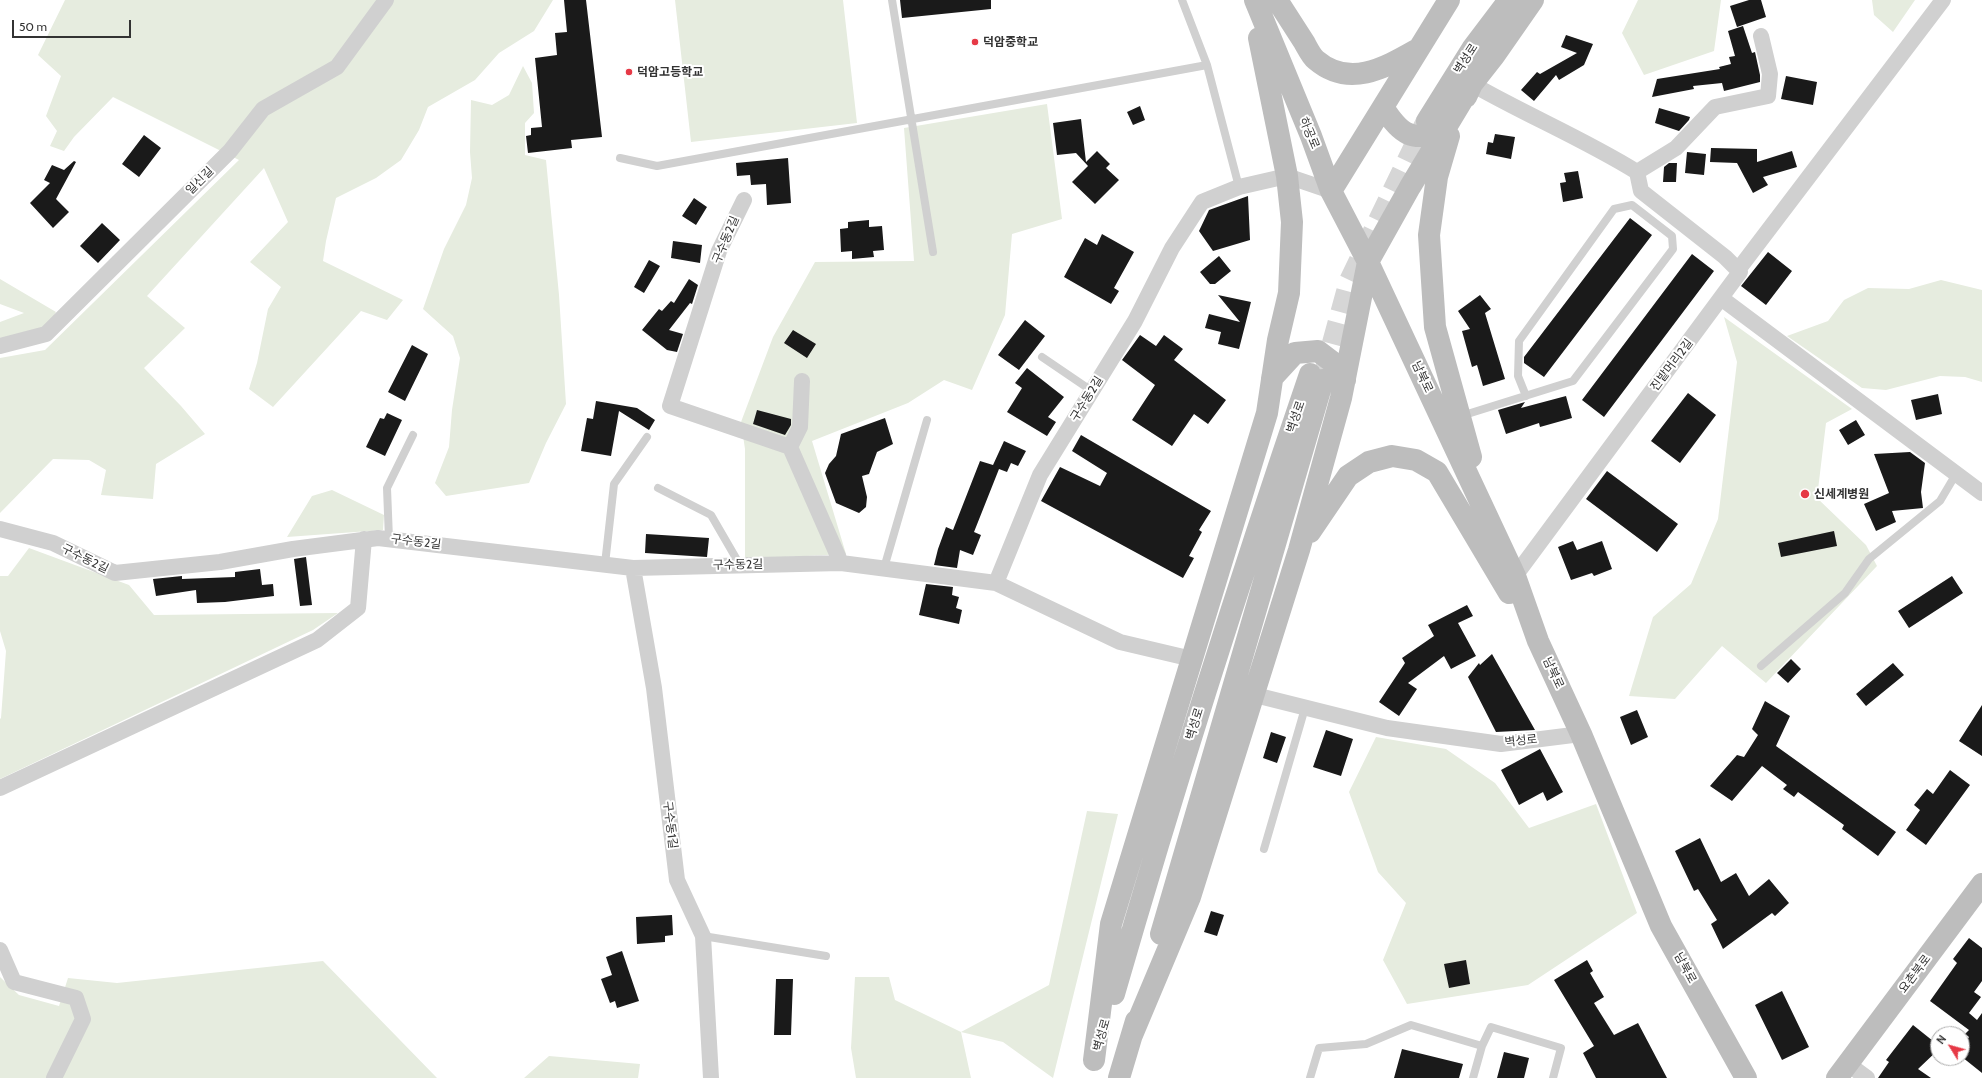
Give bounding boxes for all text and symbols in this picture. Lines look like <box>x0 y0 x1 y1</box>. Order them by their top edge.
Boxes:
scale bar <box>14 12 133 38</box>
text: 50 m <box>19 19 47 34</box>
place label: 덕암중학교 <box>983 35 1038 49</box>
marker: 덕암중학교 <box>970 37 980 47</box>
street label: 벽성로 <box>1451 41 1481 77</box>
place label: 덕암고등학교 <box>637 65 703 79</box>
marker: 덕암고등학교 <box>624 67 634 77</box>
street label: 하공로 <box>1296 115 1322 151</box>
street label: 일신길 <box>183 164 217 198</box>
street label: 구수동2길 <box>710 214 742 266</box>
street label: 진밭머리2길 <box>1648 336 1696 394</box>
street label: 남북로 <box>1408 359 1436 395</box>
street label: 구수동2길 <box>1068 374 1106 424</box>
street label: 벽성로 <box>1284 399 1308 435</box>
place label: 신세계병원 <box>1814 487 1869 501</box>
marker: 신세계병원 <box>1799 488 1811 500</box>
street label: 구수동2길 <box>390 532 442 552</box>
street label: 구수동2길 <box>59 541 111 577</box>
street label: 구수동2길 <box>713 557 763 573</box>
street label: 남북로 <box>1539 655 1567 691</box>
street label: 벽성로 <box>1183 706 1207 742</box>
street label: 벽성로 <box>1504 732 1538 750</box>
street label: 구수동1길 <box>660 800 680 850</box>
street label: 남북로 <box>1671 950 1699 986</box>
street label: 요촌북로 <box>1896 952 1934 996</box>
street label: 벽성로 <box>1091 1017 1113 1053</box>
north arrow <box>1930 1026 1970 1066</box>
text: N <box>1933 1032 1949 1047</box>

